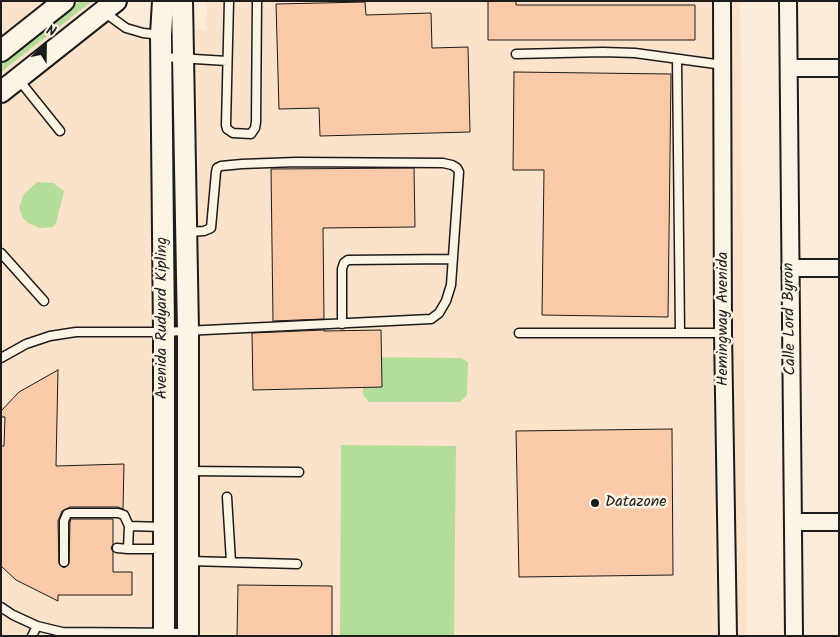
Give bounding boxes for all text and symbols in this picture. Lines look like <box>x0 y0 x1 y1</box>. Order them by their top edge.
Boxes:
text: N <box>42 19 59 43</box>
north arrow <box>20 20 70 70</box>
street label: Avenida Rudyard Kipling <box>153 237 173 399</box>
street label: Hemingway Avenida <box>714 252 734 386</box>
street label: Calle Lord Byron <box>780 262 802 376</box>
place label: Datazone <box>605 493 667 513</box>
marker: Datazone <box>589 497 601 509</box>

